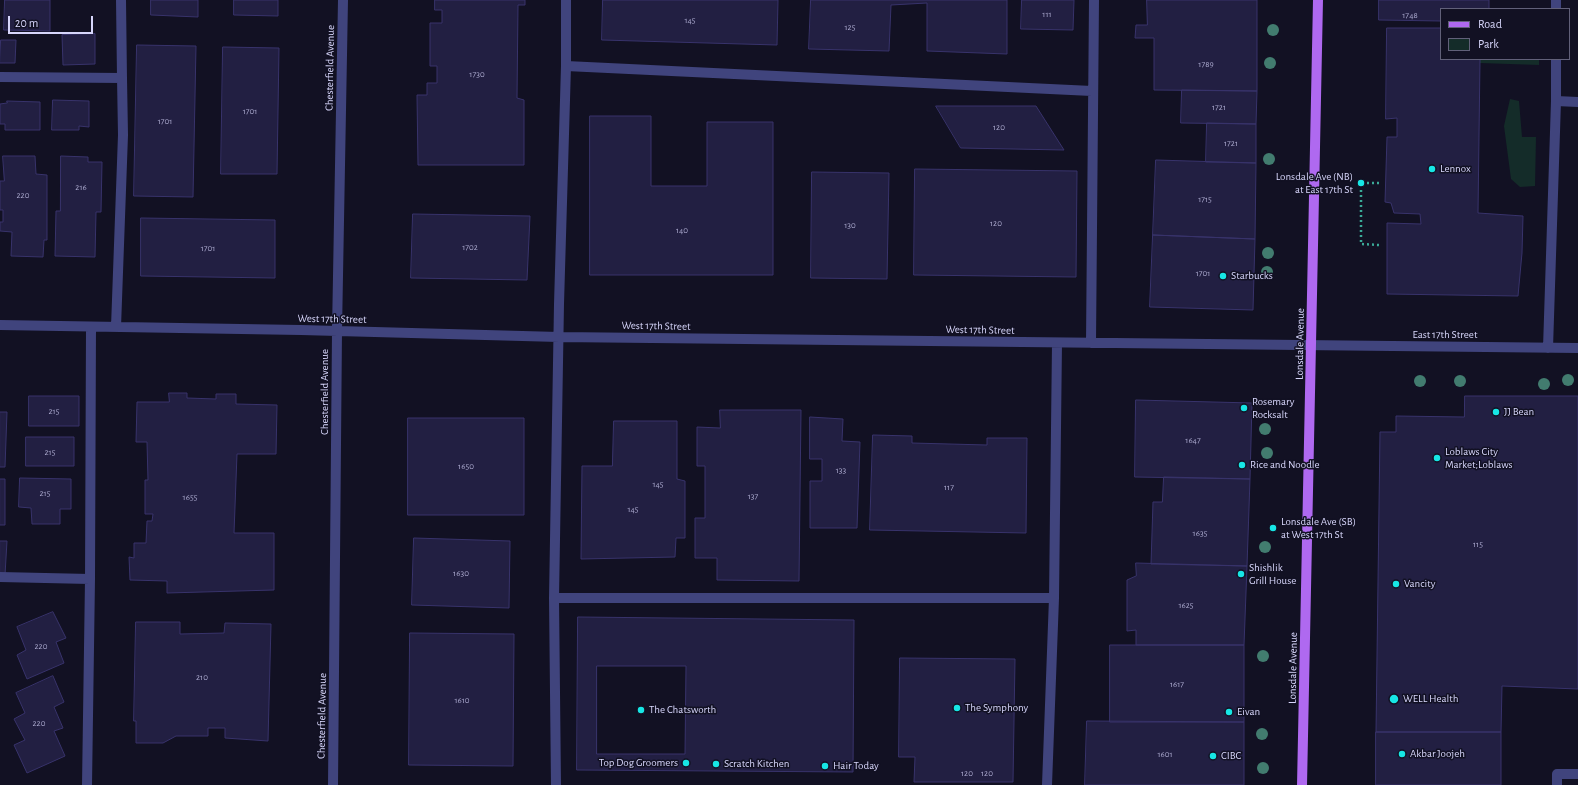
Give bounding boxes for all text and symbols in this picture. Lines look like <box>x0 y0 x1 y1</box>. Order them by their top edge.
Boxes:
scale bar <box>10 8 95 34</box>
legend <box>1440 8 1570 60</box>
house number: 111 <box>1042 9 1052 19</box>
house number: 1748 <box>1402 10 1418 20</box>
house number: 145 <box>684 15 696 25</box>
text: 20 m <box>15 17 38 29</box>
text: Road <box>1478 18 1502 30</box>
house number: 125 <box>845 22 855 32</box>
street label: Chesterfield Avenue <box>323 25 337 111</box>
text: Park <box>1478 38 1499 50</box>
house number: 1789 <box>1198 59 1214 69</box>
house number: 1730 <box>469 69 485 79</box>
house number: 1721 <box>1212 102 1226 112</box>
house number: 1701 <box>243 106 257 116</box>
house number: 1701 <box>158 116 172 126</box>
house number: 120 <box>993 122 1005 132</box>
house number: 1721 <box>1224 138 1238 148</box>
place label: Lennox <box>1440 162 1471 176</box>
marker: Lennox <box>1427 164 1437 174</box>
place label: Lonsdale Ave (NB) at East 17th St <box>1276 170 1353 196</box>
marker: Lonsdale Ave (NB) at East 17th St <box>1356 178 1366 188</box>
house number: 216 <box>75 182 87 192</box>
house number: 220 <box>17 190 29 200</box>
house number: 1715 <box>1198 194 1212 204</box>
house number: 120 <box>990 218 1002 228</box>
house number: 130 <box>844 220 856 230</box>
house number: 140 <box>676 225 688 235</box>
house number: 1702 <box>462 242 478 252</box>
house number: 1701 <box>201 243 215 253</box>
house number: 1701 <box>1196 268 1210 278</box>
place label: Starbucks <box>1231 269 1273 283</box>
marker: Starbucks <box>1218 271 1228 281</box>
street label: Lonsdale Avenue <box>1293 308 1307 380</box>
street label: West 17th Street <box>297 312 367 326</box>
street label: West 17th Street <box>621 319 691 333</box>
street label: West 17th Street <box>945 323 1015 337</box>
street label: East 17th Street <box>1413 328 1477 342</box>
street label: Chesterfield Avenue <box>318 349 332 435</box>
place label: Rosemary Rocksalt <box>1252 395 1294 421</box>
marker: Rosemary Rocksalt <box>1239 403 1249 413</box>
place label: JJ Bean <box>1504 405 1534 419</box>
house number: 215 <box>49 406 59 416</box>
marker: JJ Bean <box>1491 407 1501 417</box>
house number: 1647 <box>1185 435 1201 445</box>
place label: Loblaws City Market;Loblaws <box>1445 445 1513 471</box>
house number: 215 <box>45 447 55 457</box>
marker: Loblaws City Market;Loblaws <box>1432 453 1442 463</box>
place label: Rice and Noodle <box>1250 458 1320 472</box>
marker: Rice and Noodle <box>1237 460 1247 470</box>
house number: 1650 <box>458 461 474 471</box>
house number: 133 <box>836 465 846 475</box>
house number: 145 <box>652 479 664 489</box>
house number: 117 <box>944 482 954 492</box>
house number: 215 <box>40 488 50 498</box>
house number: 137 <box>748 491 758 501</box>
house number: 1655 <box>183 492 197 502</box>
house number: 145 <box>627 504 639 514</box>
place label: Lonsdale Ave (SB) at West 17th St <box>1281 515 1356 541</box>
marker: Lonsdale Ave (SB) at West 17th St <box>1268 523 1278 533</box>
house number: 1635 <box>1193 528 1207 538</box>
house number: 115 <box>1473 539 1483 549</box>
place label: Shishlik Grill House <box>1249 561 1296 587</box>
house number: 1630 <box>453 568 469 578</box>
marker: Shishlik Grill House <box>1236 569 1246 579</box>
place label: Vancity <box>1404 577 1435 591</box>
marker: Vancity <box>1391 579 1401 589</box>
house number: 1625 <box>1178 600 1194 610</box>
street label: Lonsdale Avenue <box>1286 632 1300 704</box>
house number: 220 <box>35 641 47 651</box>
house number: 210 <box>196 672 208 682</box>
street label: Chesterfield Avenue <box>315 673 329 759</box>
house number: 1617 <box>1170 679 1184 689</box>
place label: WELL Health <box>1403 692 1458 706</box>
marker: WELL Health <box>1388 693 1400 705</box>
house number: 1610 <box>454 695 470 705</box>
place label: The Symphony <box>965 701 1028 715</box>
place label: The Chatsworth <box>649 703 716 717</box>
marker: The Symphony <box>952 703 962 713</box>
marker: The Chatsworth <box>636 705 646 715</box>
place label: Eivan <box>1237 705 1260 719</box>
marker: Eivan <box>1224 707 1234 717</box>
house number: 220 <box>33 718 45 728</box>
place label: Akbar Joojeh <box>1410 747 1465 761</box>
house number: 1601 <box>1157 749 1173 759</box>
place label: CIBC <box>1221 749 1241 763</box>
marker: Akbar Joojeh <box>1397 749 1407 759</box>
marker: CIBC <box>1208 751 1218 761</box>
place label: Top Dog Groomers <box>599 756 678 770</box>
place label: Scratch Kitchen <box>724 757 789 771</box>
marker: Top Dog Groomers <box>681 758 691 768</box>
marker: Scratch Kitchen <box>711 759 721 769</box>
place label: Hair Today <box>833 759 879 773</box>
marker: Hair Today <box>820 761 830 771</box>
house number: 120 <box>961 768 973 778</box>
house number: 120 <box>981 768 993 778</box>

